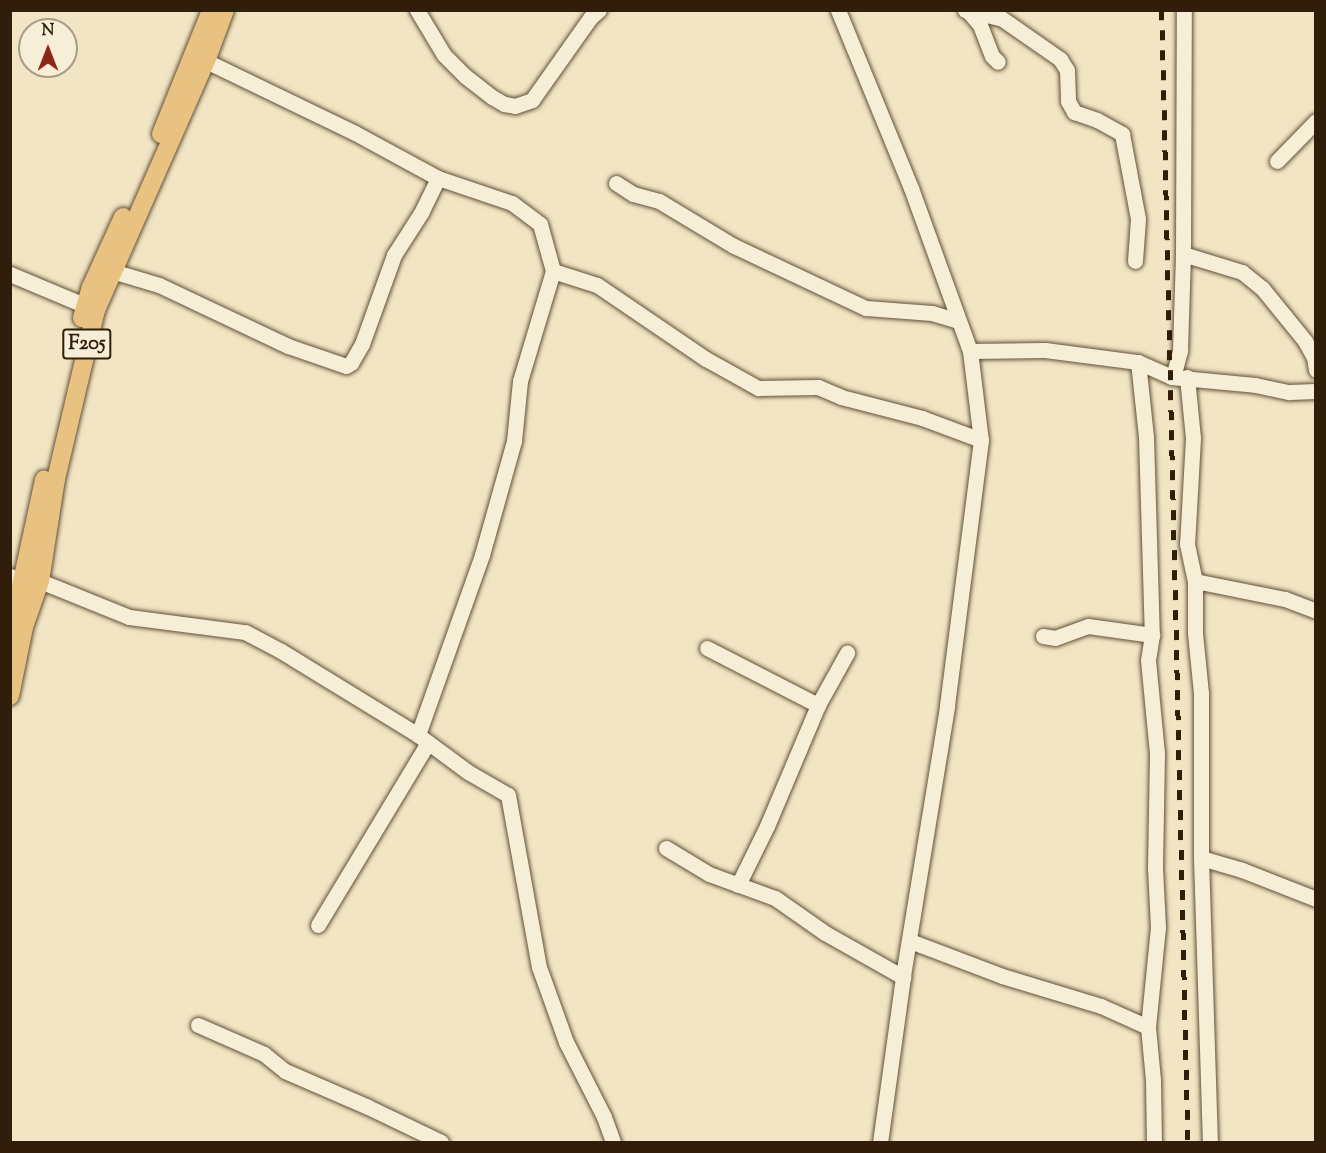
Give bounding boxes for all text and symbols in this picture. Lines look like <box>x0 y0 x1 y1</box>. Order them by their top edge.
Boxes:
north arrow <box>18 18 78 78</box>
text: N <box>42 20 54 43</box>
road number: F205 <box>62 327 112 361</box>

